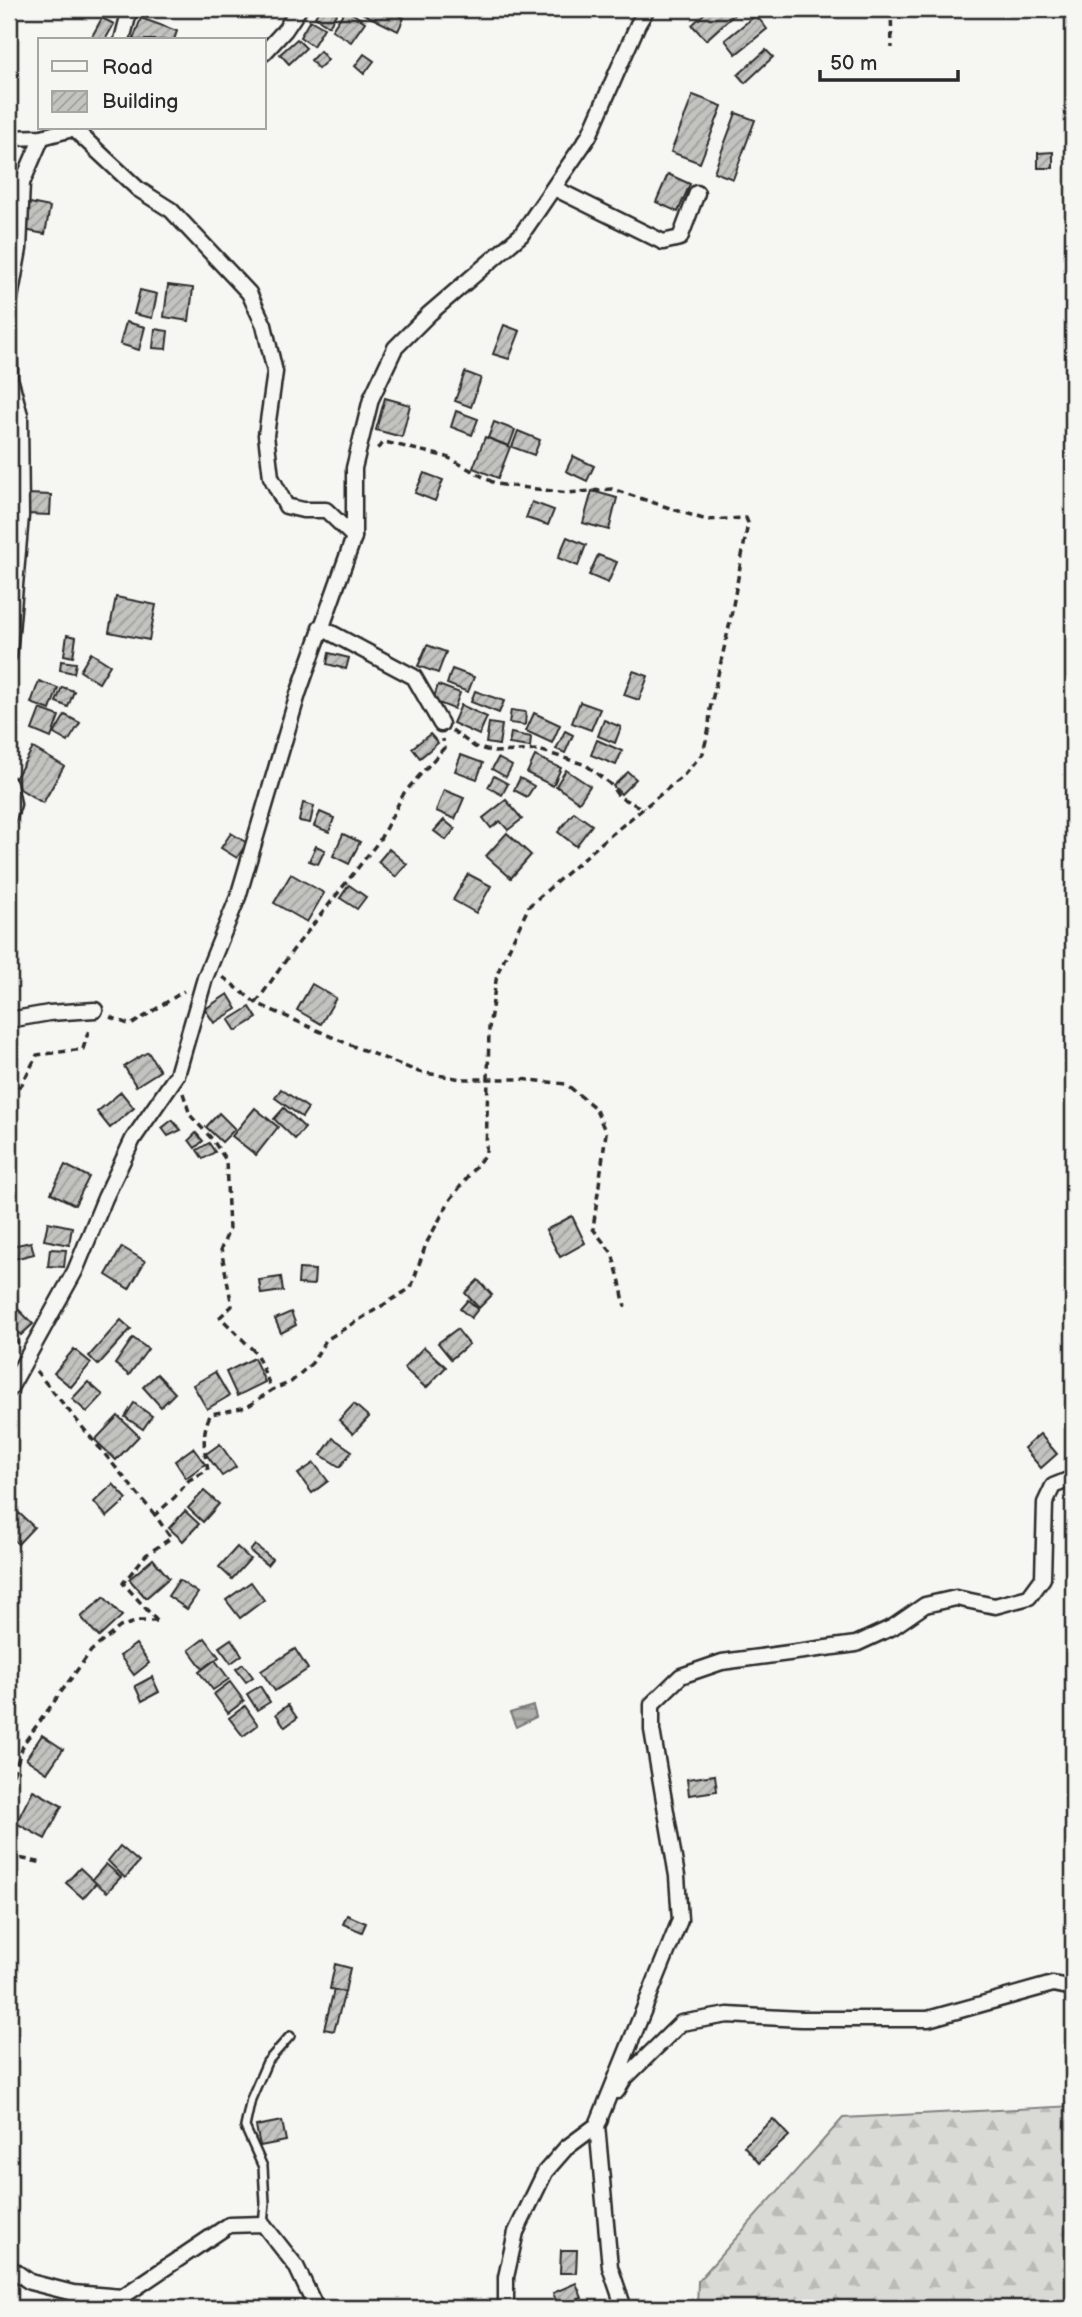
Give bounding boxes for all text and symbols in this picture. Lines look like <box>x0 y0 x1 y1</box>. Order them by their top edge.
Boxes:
legend <box>38 38 266 130</box>
scale bar <box>820 38 958 82</box>
text: 50 m <box>830 51 877 76</box>
text: Road <box>102 55 153 80</box>
text: Building <box>102 89 178 114</box>

